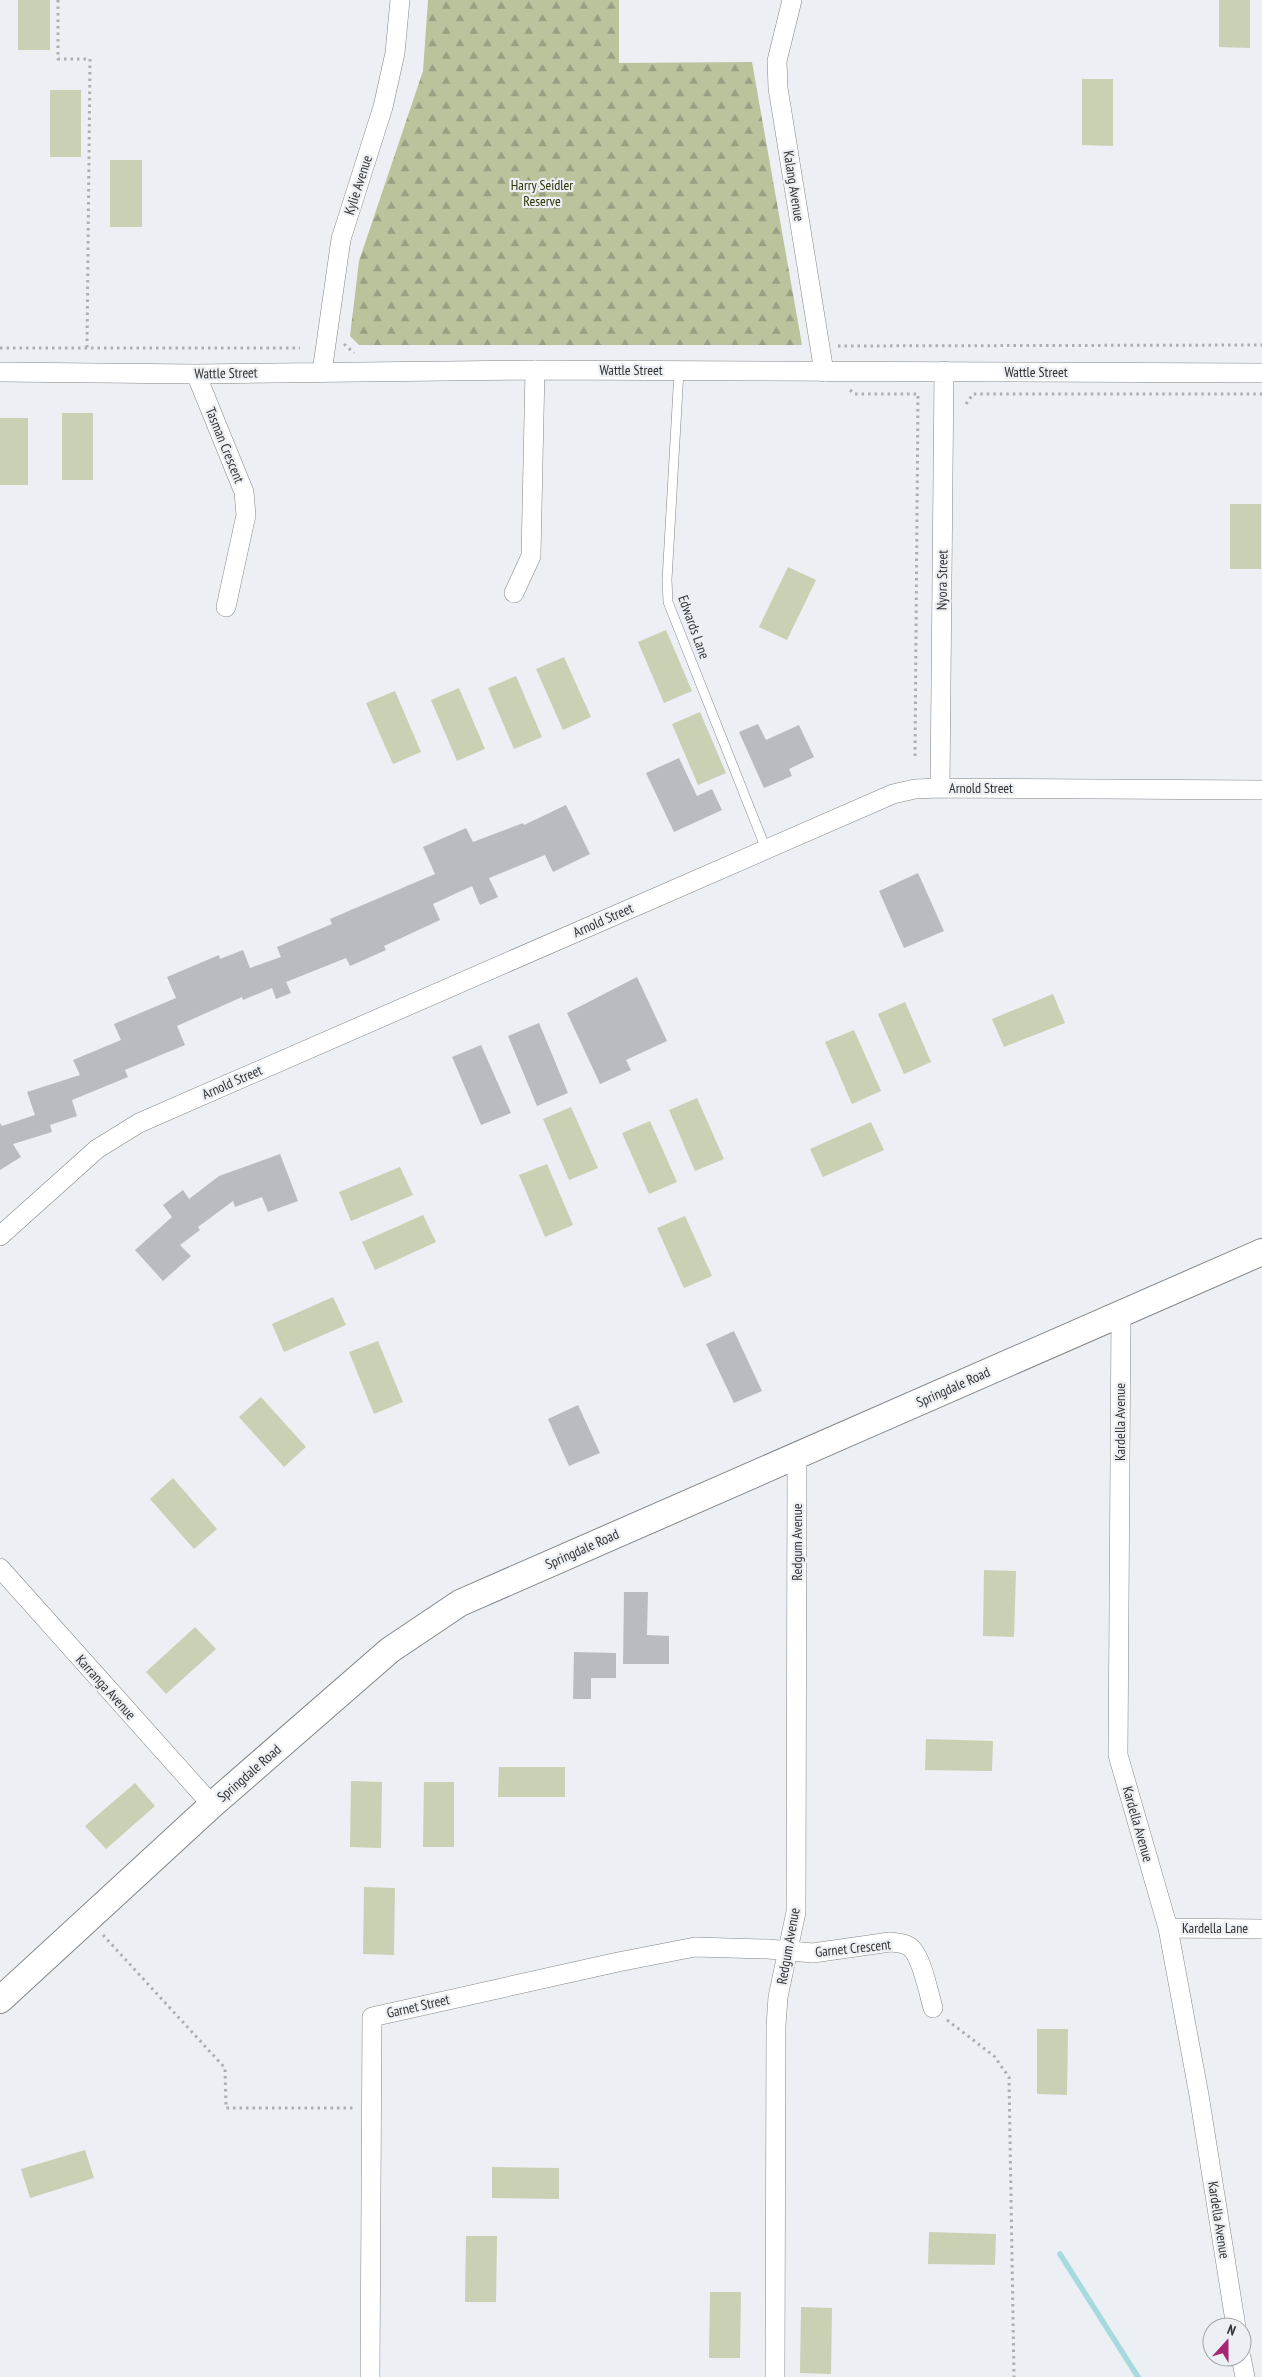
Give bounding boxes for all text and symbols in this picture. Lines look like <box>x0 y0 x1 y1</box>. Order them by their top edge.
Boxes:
street label: Kalang Avenue <box>780 149 808 223</box>
street label: Kylie Avenue <box>340 153 376 217</box>
park label: Harry Seidler Reserve <box>511 176 573 210</box>
street label: Wattle Street <box>599 361 663 379</box>
street label: Wattle Street <box>194 363 258 383</box>
street label: Wattle Street <box>1004 363 1068 381</box>
street label: Tasman Crescent <box>202 404 248 486</box>
street label: Nyora Street <box>932 550 952 610</box>
street label: Edwards Lane <box>674 593 714 662</box>
street label: Arnold Street <box>949 779 1013 797</box>
street label: Arnold Street <box>570 899 636 941</box>
street label: Arnold Street <box>199 1061 265 1103</box>
street label: Springdale Road <box>913 1363 993 1411</box>
street label: Kardella Avenue <box>1111 1383 1129 1461</box>
street label: Redgum Avenue <box>788 1503 806 1581</box>
street label: Springdale Road <box>542 1525 622 1573</box>
street label: Karranga Avenue <box>72 1651 140 1723</box>
street label: Springdale Road <box>213 1740 285 1806</box>
street label: Kardella Avenue <box>1119 1784 1157 1864</box>
street label: Redgum Avenue <box>772 1906 804 1986</box>
street label: Kardella Lane <box>1182 1919 1248 1937</box>
street label: Garnet Crescent <box>814 1935 892 1961</box>
street label: Garnet Street <box>385 1990 451 2022</box>
street label: Kardella Avenue <box>1204 2180 1234 2260</box>
north arrow <box>1202 2317 1252 2367</box>
text: N <box>1225 2320 1238 2340</box>

